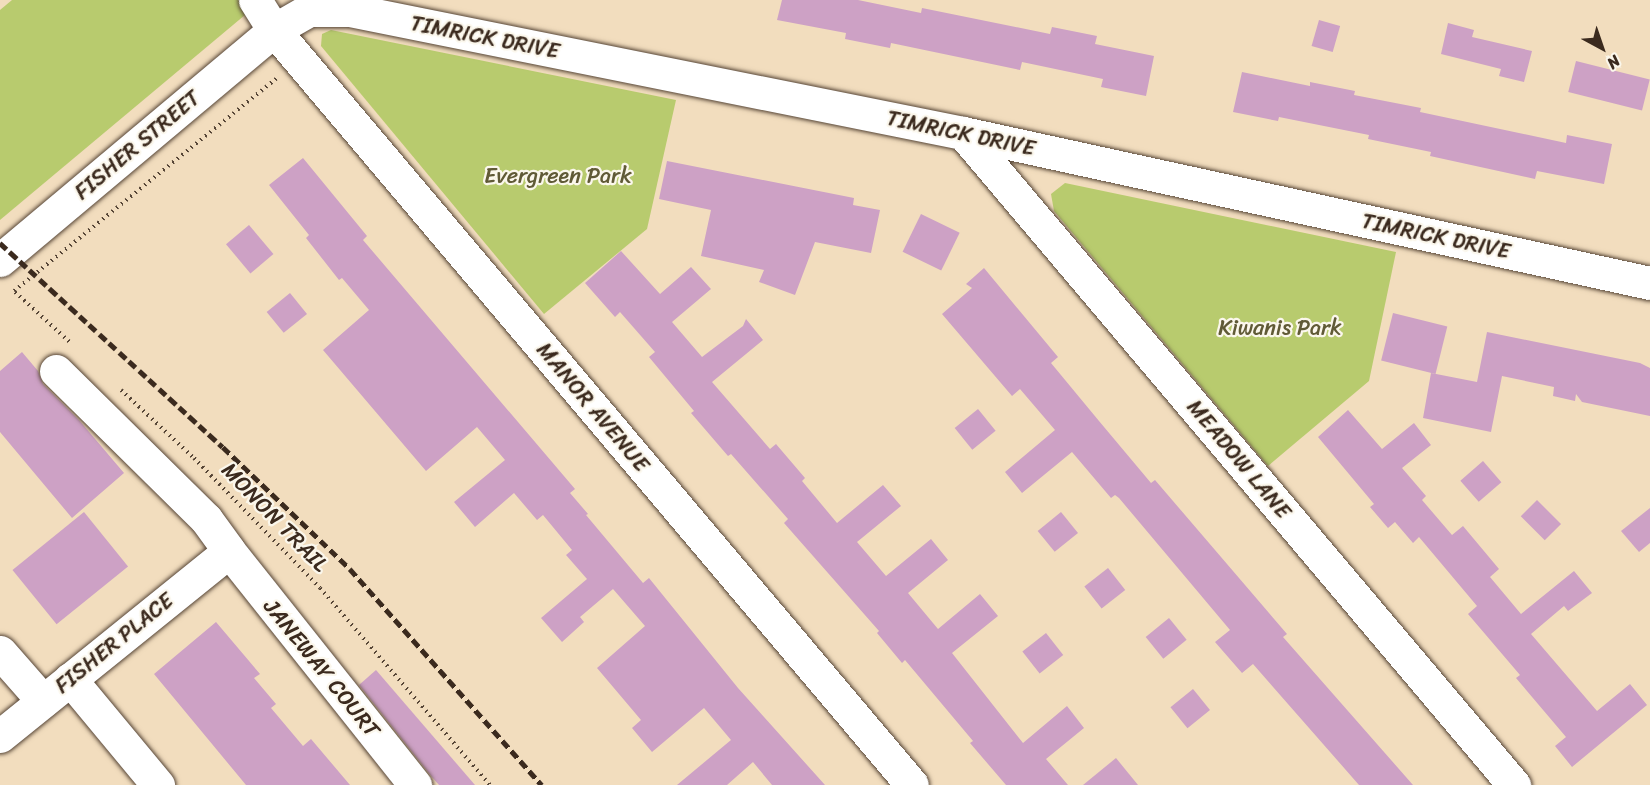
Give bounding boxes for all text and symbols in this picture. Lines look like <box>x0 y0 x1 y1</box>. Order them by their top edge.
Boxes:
street label: TIMRICK DRIVE <box>407 9 563 65</box>
north arrow <box>1572 18 1632 78</box>
text: N <box>1600 47 1627 77</box>
street label: FISHER STREET <box>69 85 205 205</box>
street label: TIMRICK DRIVE <box>883 104 1039 162</box>
park label: Evergreen Park <box>484 163 632 189</box>
street label: TIMRICK DRIVE <box>1358 207 1514 265</box>
park label: Kiwanis Park <box>1218 315 1342 341</box>
street label: MANOR AVENUE <box>531 336 655 478</box>
street label: MEADOW LANE <box>1182 394 1296 524</box>
street label: MONON TRAIL <box>217 457 333 577</box>
street label: FISHER PLACE <box>49 587 179 699</box>
street label: JANEWAY COURT <box>259 594 385 742</box>

